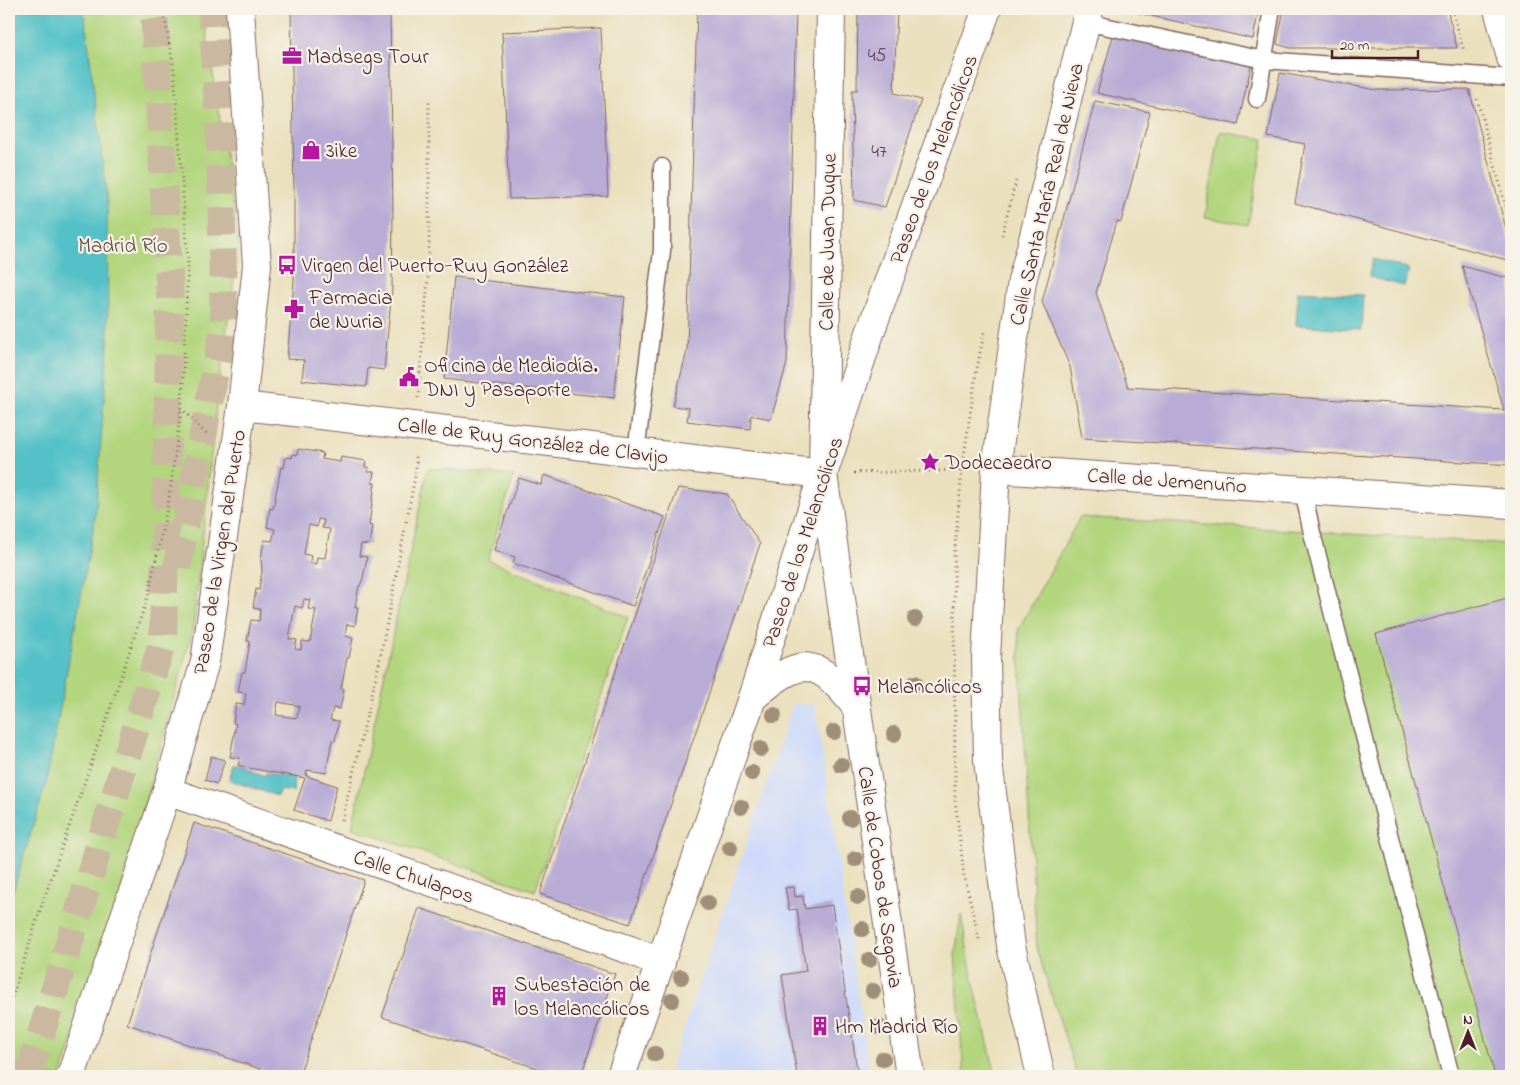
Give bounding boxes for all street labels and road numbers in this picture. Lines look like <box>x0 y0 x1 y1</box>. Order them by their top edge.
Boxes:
street label: Paseo de los Melancólicos <box>883 51 987 268</box>
street label: Calle Santa María Real de Nieva <box>1003 60 1093 329</box>
street label: Calle de Juan Duque <box>812 152 846 331</box>
street label: Calle de Ruy González de Clavijo <box>396 411 670 475</box>
street label: Paseo de la Virgen del Puerto <box>187 428 257 677</box>
street label: Paseo de los Melancólicos <box>756 433 852 652</box>
street label: Calle de Jemenuño <box>1086 461 1248 503</box>
street label: Calle de Cobos de Segovia <box>847 764 909 990</box>
street label: Calle Chulapos <box>349 843 478 913</box>

